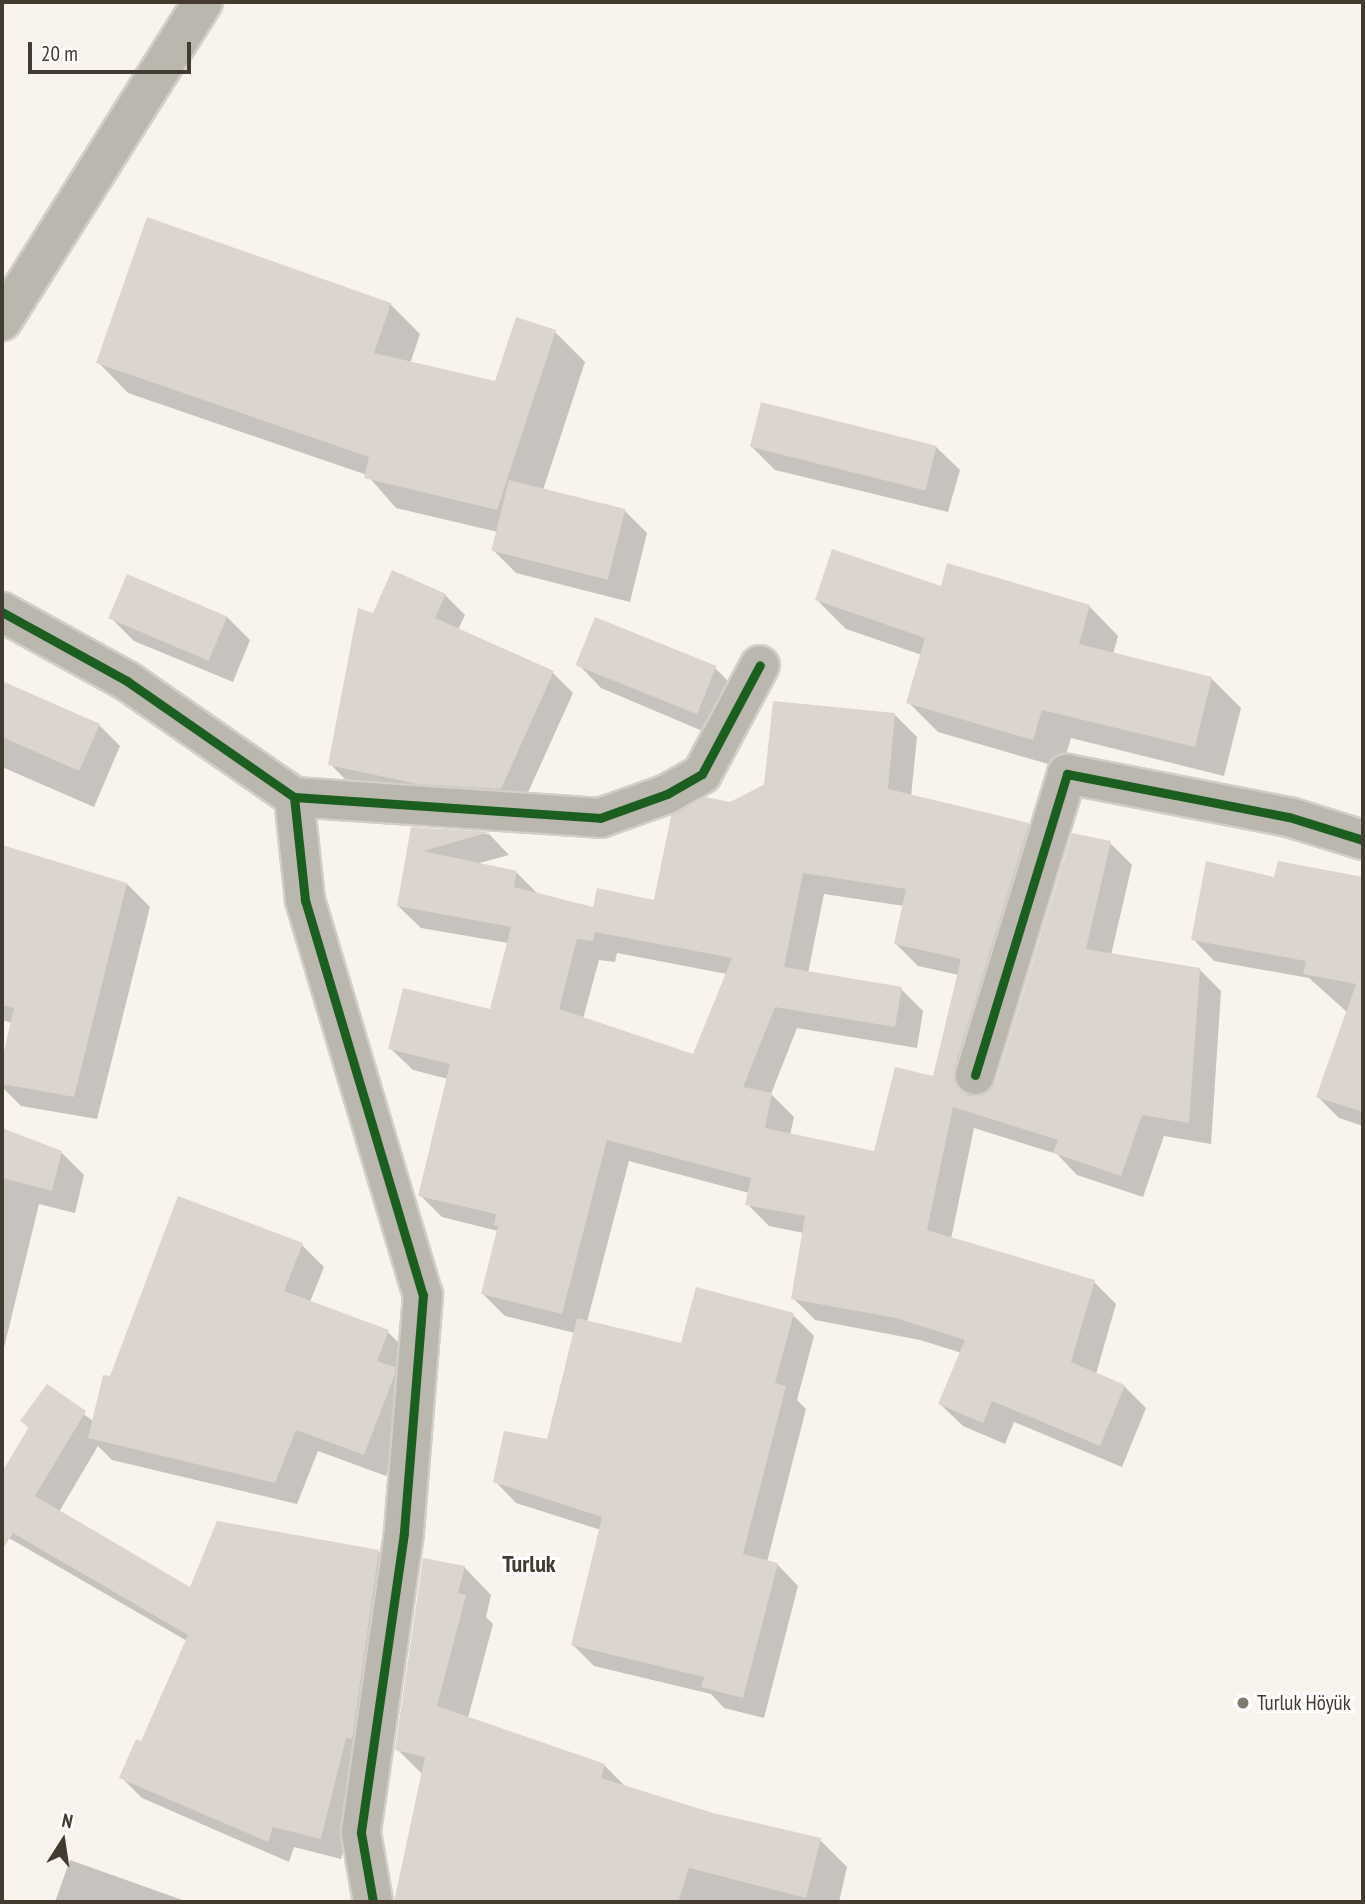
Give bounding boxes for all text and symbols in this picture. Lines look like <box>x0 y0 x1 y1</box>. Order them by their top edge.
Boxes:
scale bar <box>32 28 194 72</box>
text: 20 m <box>41 40 78 67</box>
district label: Turluk <box>502 1550 556 1578</box>
place label: Turluk Höyük <box>1257 1690 1351 1716</box>
marker: Turluk Höyük <box>1235 1695 1251 1711</box>
north arrow <box>28 1806 98 1876</box>
text: N <box>60 1808 75 1833</box>

